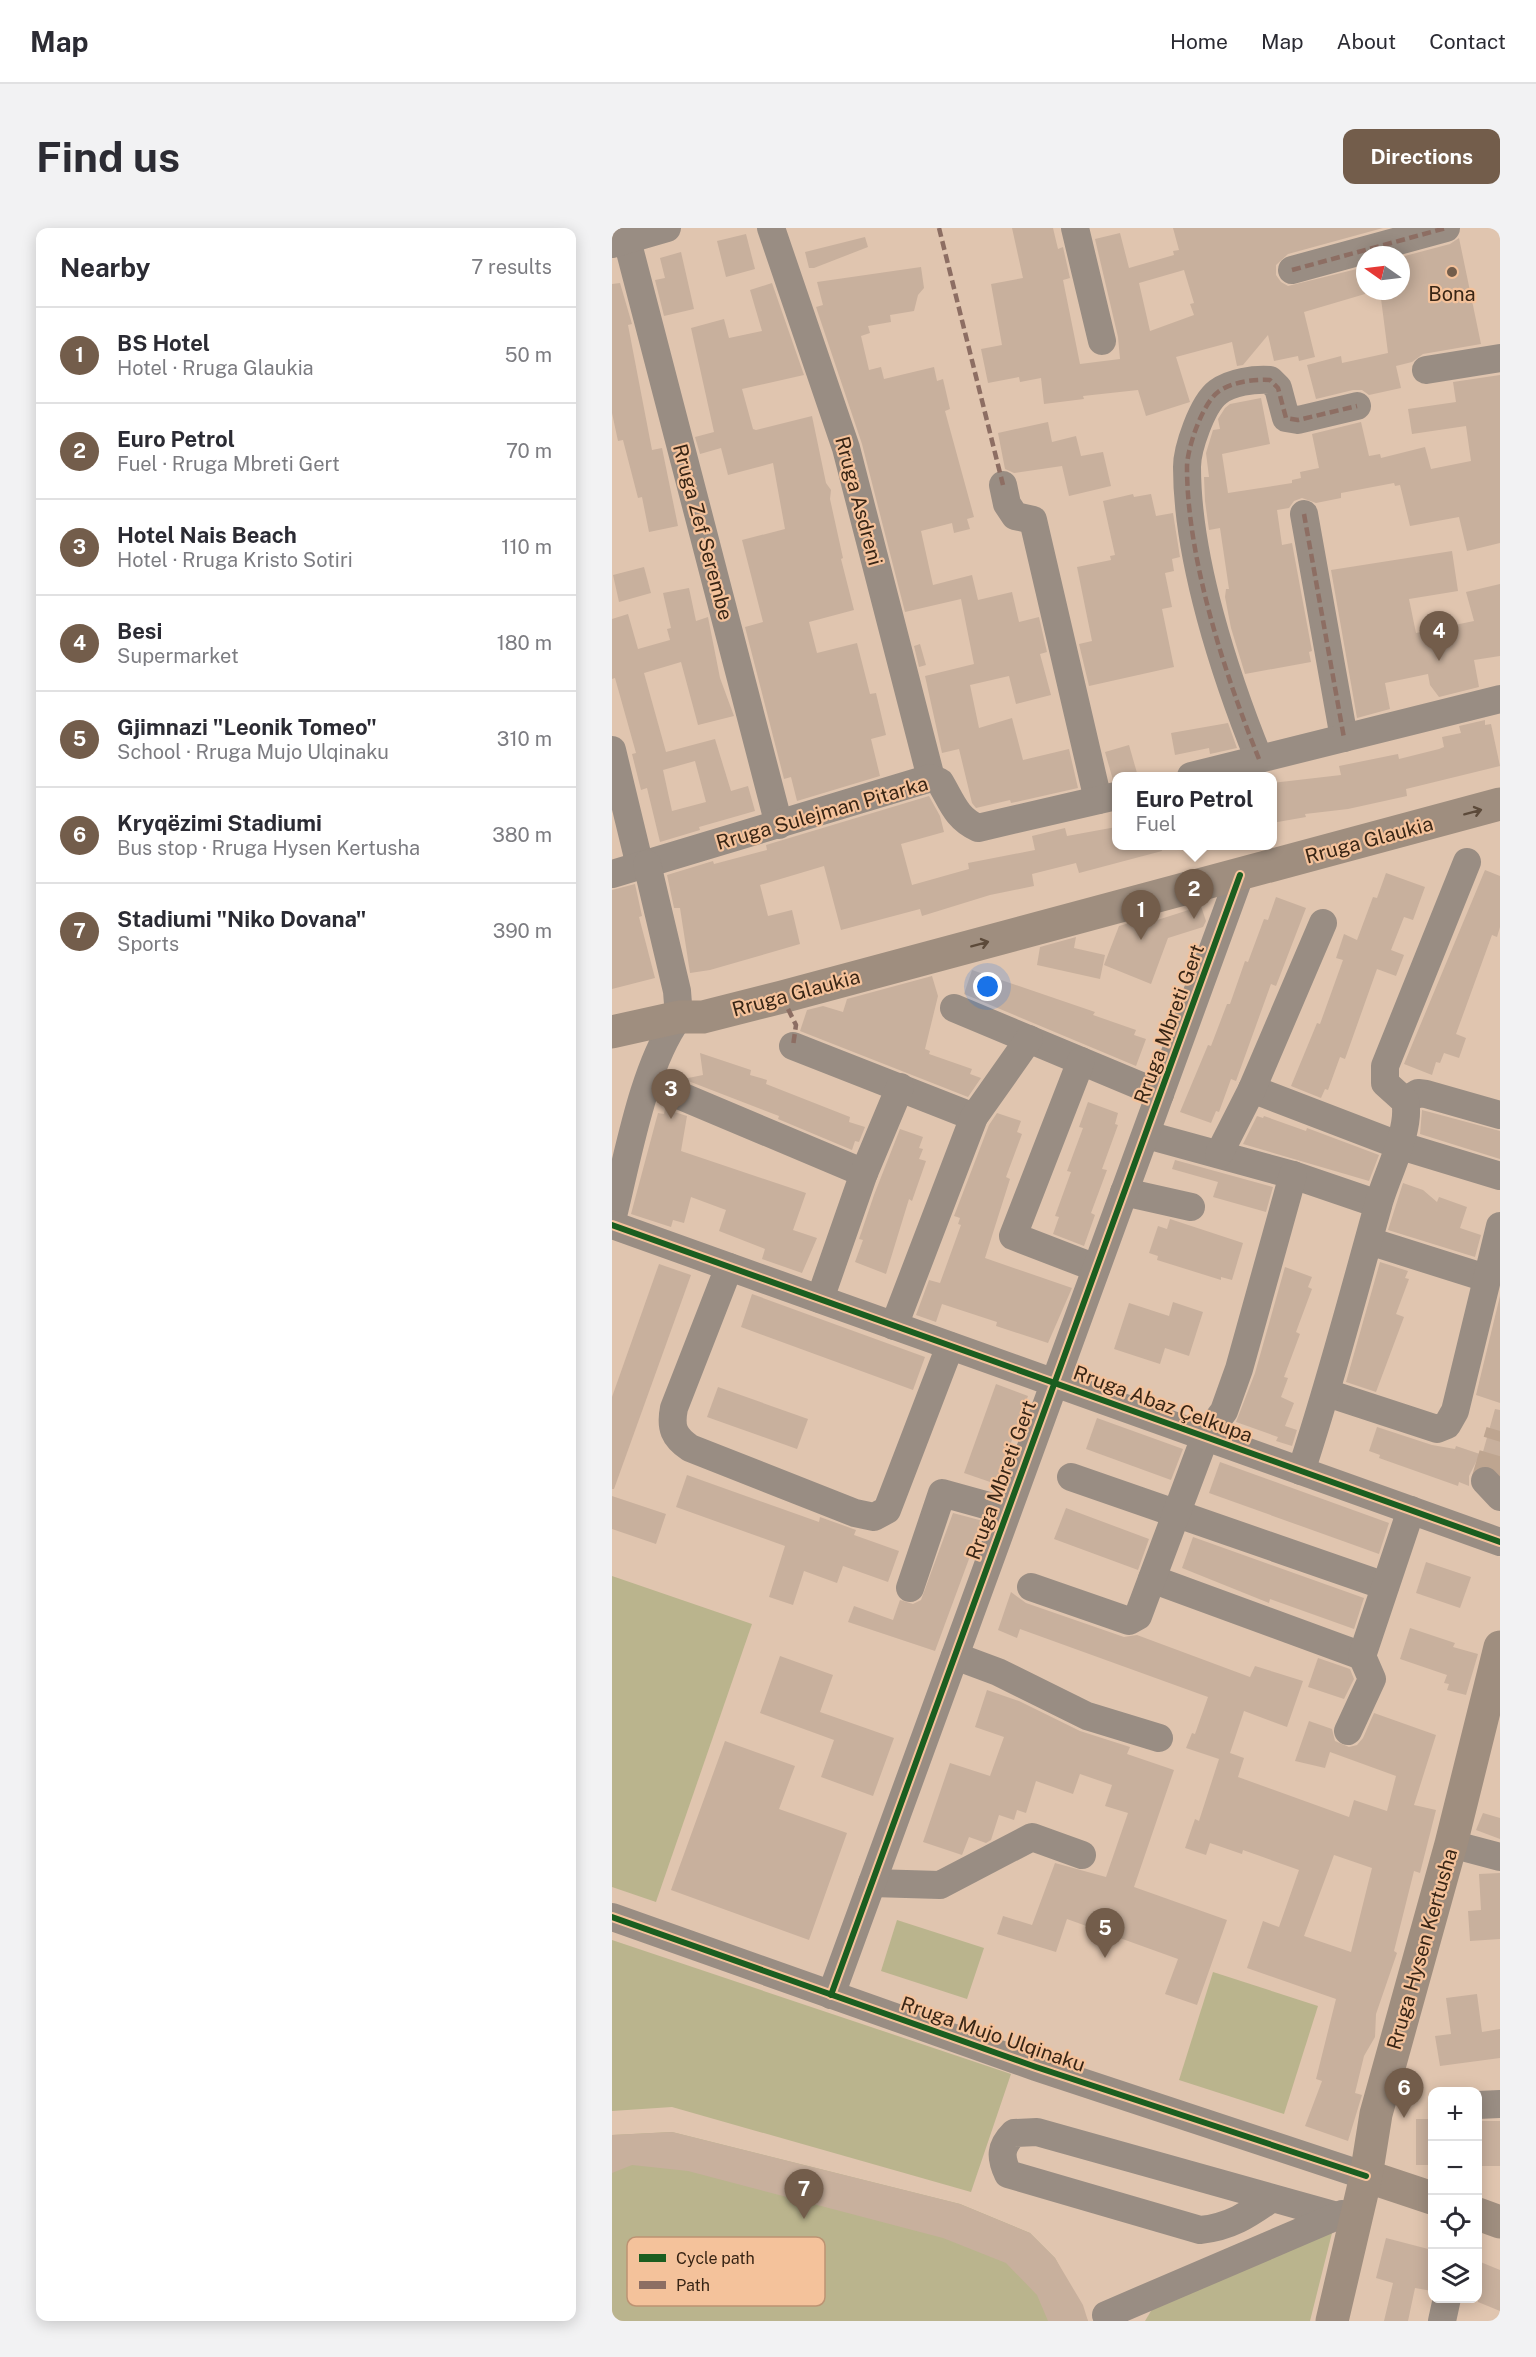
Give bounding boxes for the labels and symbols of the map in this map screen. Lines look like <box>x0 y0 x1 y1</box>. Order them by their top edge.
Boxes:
north arrow <box>1356 246 1410 300</box>
marker: Bona <box>1445 265 1459 279</box>
place label: Bona <box>1428 282 1476 306</box>
street label: Rruga Asdreni <box>830 434 888 568</box>
street label: Rruga Zef Serembe <box>668 441 738 623</box>
pin: 4 <box>1420 612 1458 661</box>
street label: Rruga Sulejman Pitarka <box>713 771 931 855</box>
one-way arrow <box>1463 805 1482 817</box>
street label: Rruga Glaukia <box>1302 811 1436 869</box>
pin: 2 <box>1174 870 1214 919</box>
pin: 1 <box>1122 890 1160 940</box>
one-way arrow <box>970 938 989 949</box>
street label: Rruga Mbreti Gert <box>1129 941 1209 1107</box>
street label: Rruga Glaukia <box>729 964 863 1022</box>
your location <box>973 972 1002 1001</box>
pin: 3 <box>652 1070 690 1119</box>
street label: Rruga Abaz Çelkupa <box>1070 1360 1256 1448</box>
street label: Rruga Mbreti Gert <box>961 1397 1041 1563</box>
street label: Rruga Hysen Kertusha <box>1382 1846 1462 2052</box>
pin: 5 <box>1086 1908 1124 1958</box>
street label: Rruga Mujo Ulqinaku <box>898 1991 1088 2077</box>
pin: 6 <box>1384 2068 1424 2118</box>
pin: 7 <box>784 2170 824 2219</box>
legend <box>627 2237 825 2306</box>
text: Cycle path <box>676 2249 755 2268</box>
text: Path <box>676 2276 710 2295</box>

